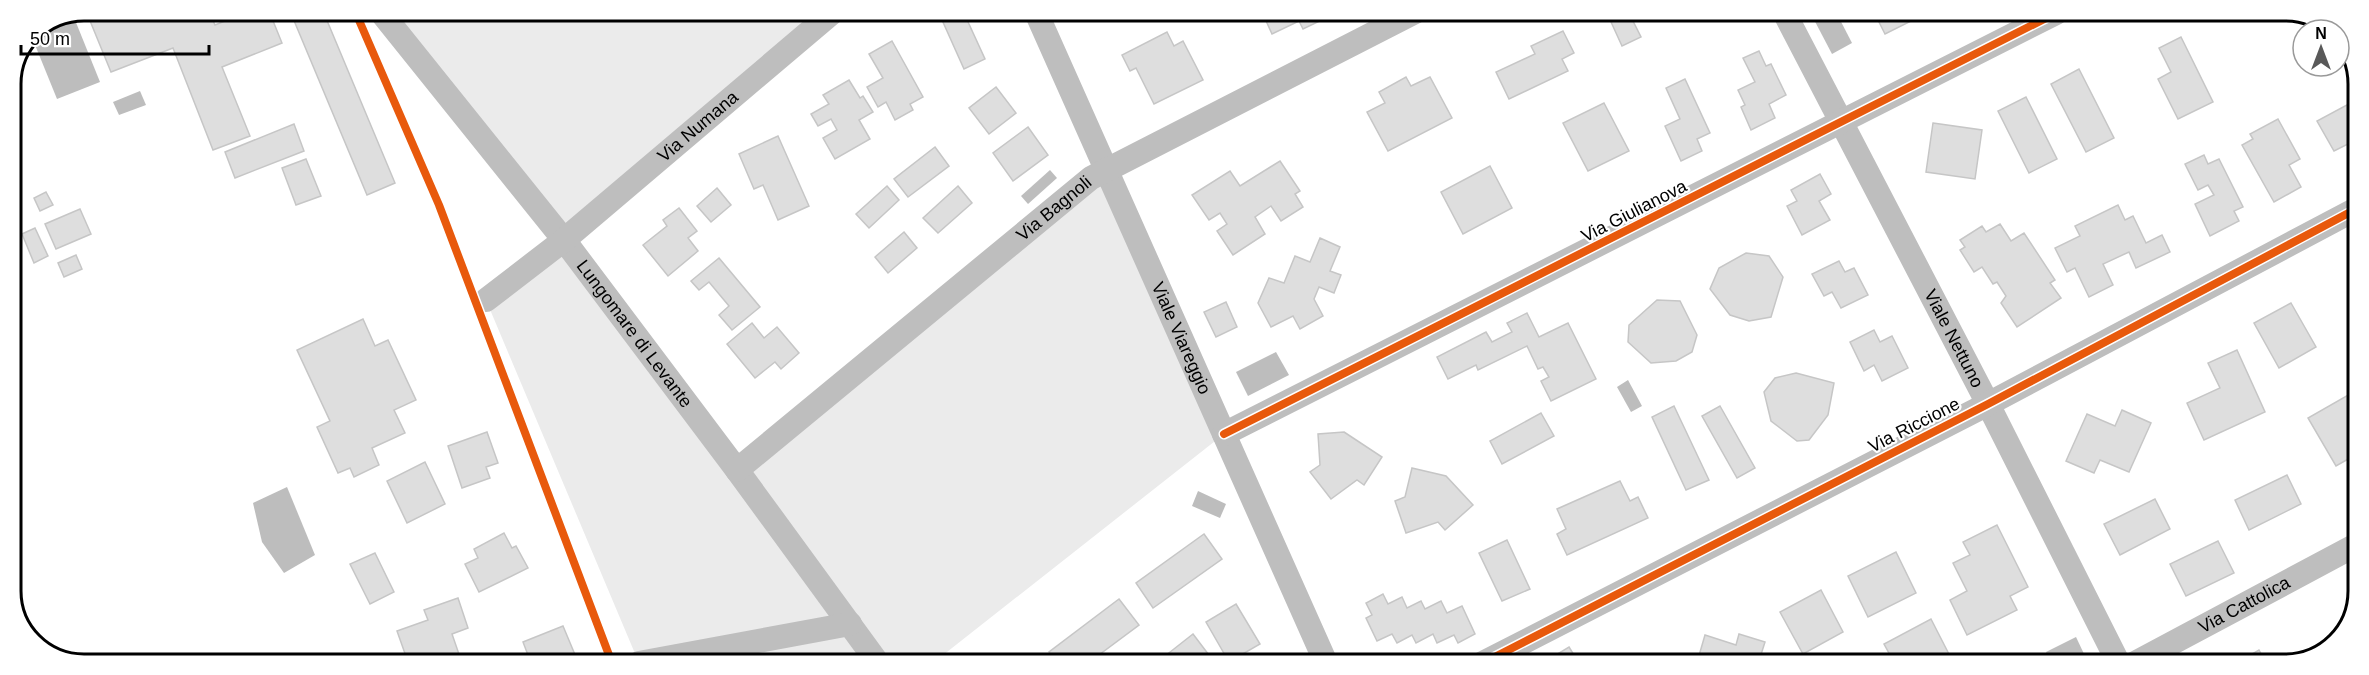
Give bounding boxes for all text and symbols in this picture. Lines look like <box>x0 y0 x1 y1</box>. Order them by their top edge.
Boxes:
scale bar <box>21 18 208 56</box>
north arrow <box>2291 18 2351 78</box>
text: N <box>2315 25 2327 42</box>
text: 50 m <box>30 29 70 49</box>
street label: Via Numana <box>654 86 743 166</box>
street label: Via Bagnoli <box>1013 172 1095 245</box>
street label: Via Giulianova <box>1578 175 1691 246</box>
street label: Lungomare di Levante <box>573 256 696 411</box>
street label: Viale Viareggio <box>1148 279 1215 397</box>
street label: Viale Nettuno <box>1920 286 1988 391</box>
street label: Via Riccione <box>1865 393 1963 457</box>
street label: Via Cattolica <box>2195 572 2294 637</box>

